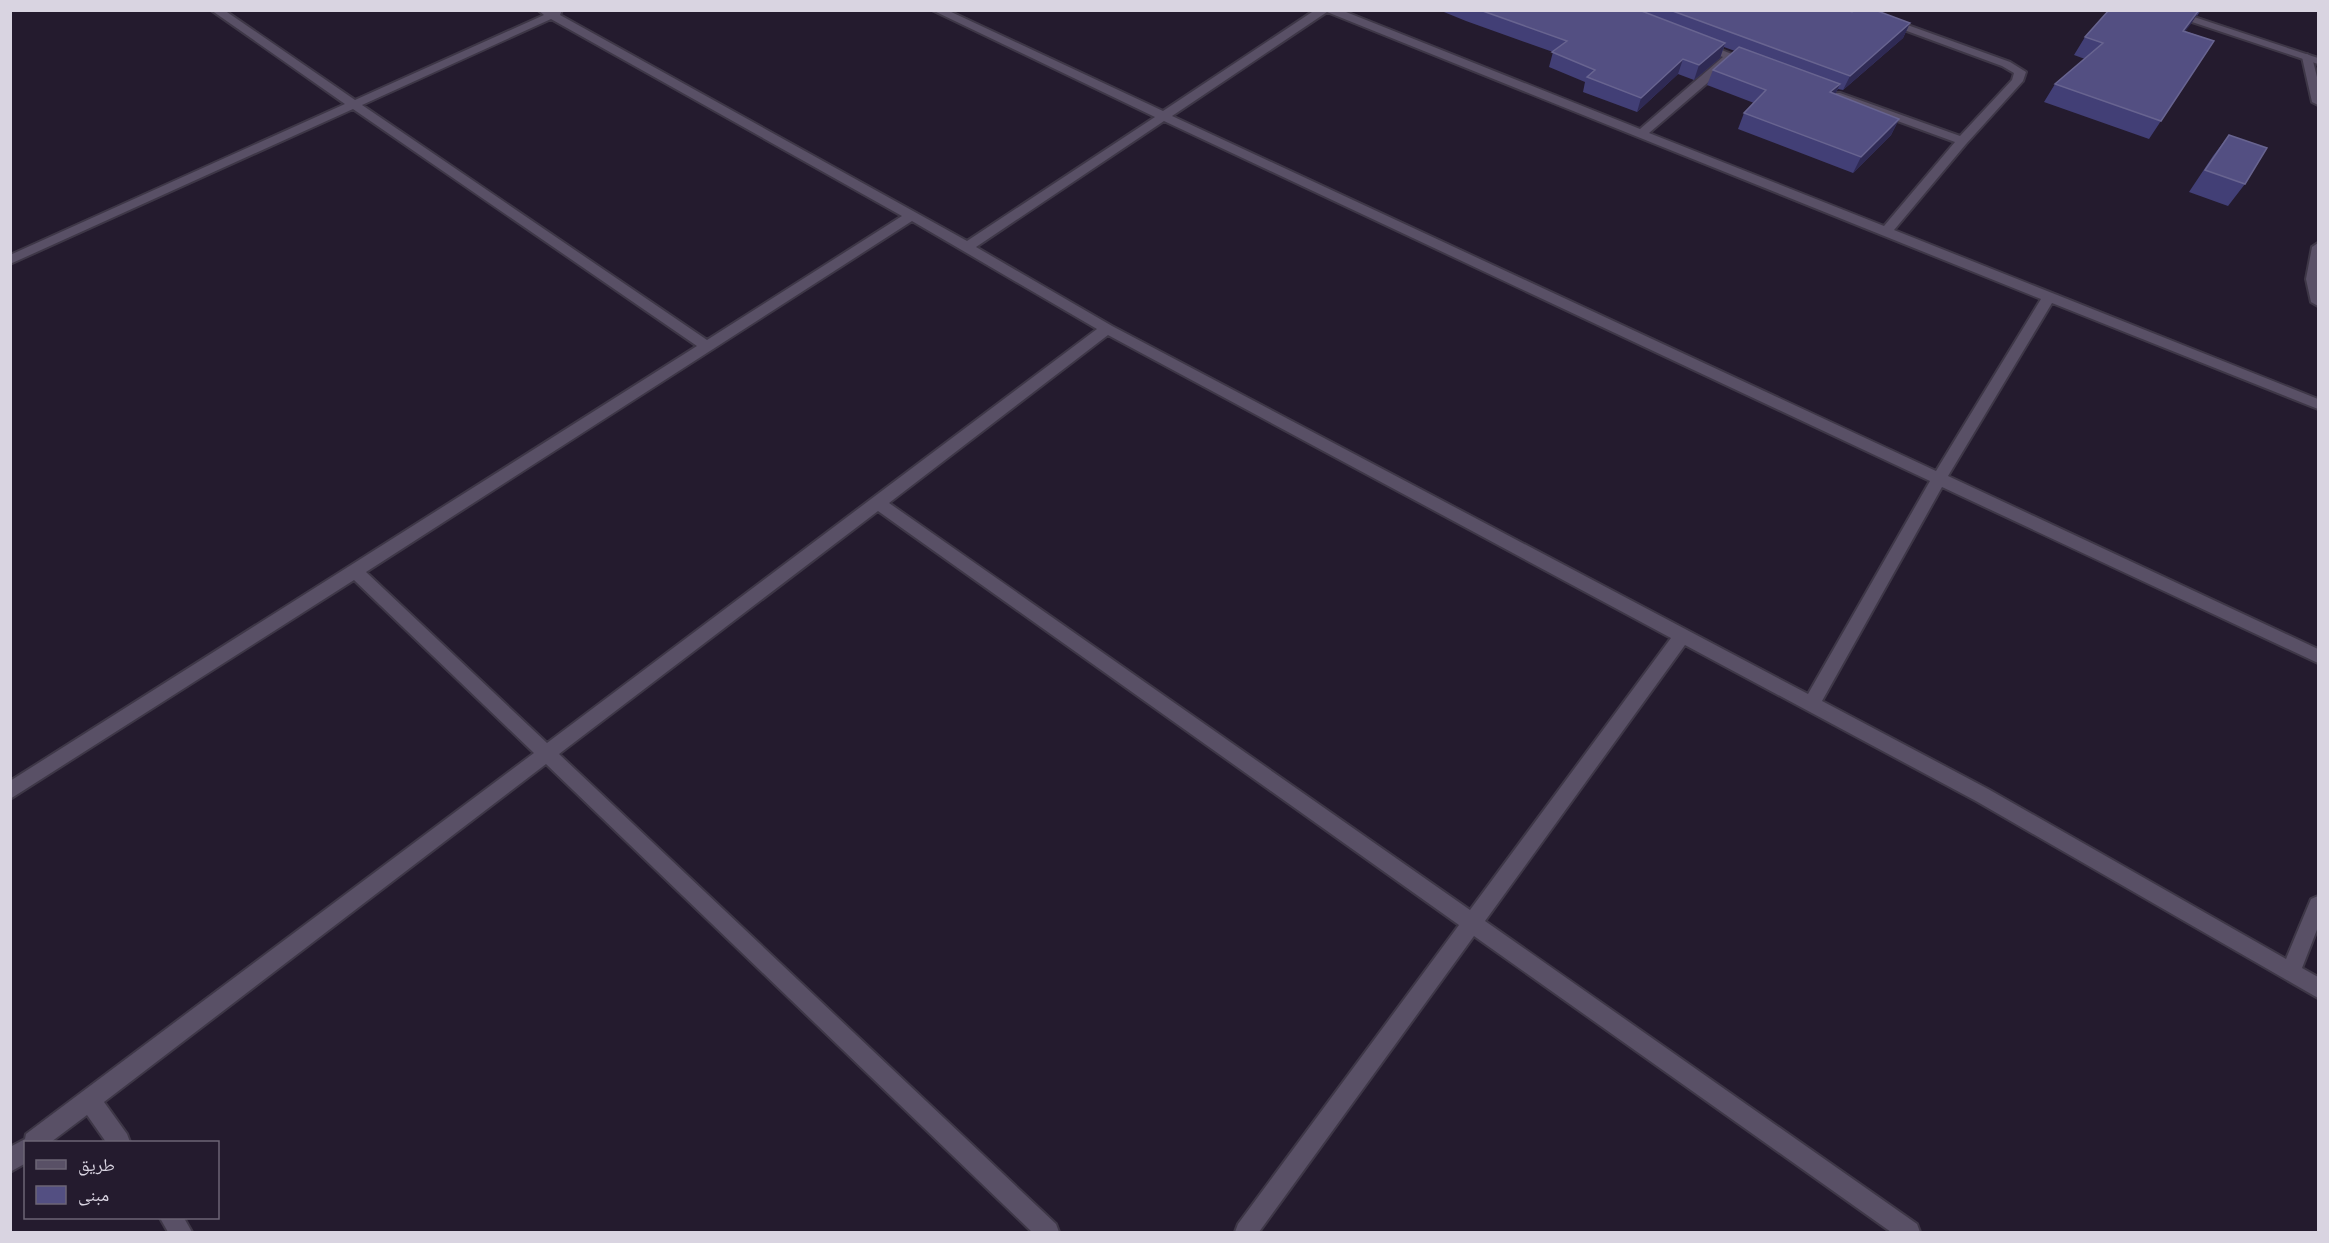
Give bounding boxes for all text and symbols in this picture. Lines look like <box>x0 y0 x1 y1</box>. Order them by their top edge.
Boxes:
legend <box>24 1141 219 1219</box>
text: طريق <box>78 1155 115 1178</box>
text: مبنى <box>78 1185 109 1208</box>

